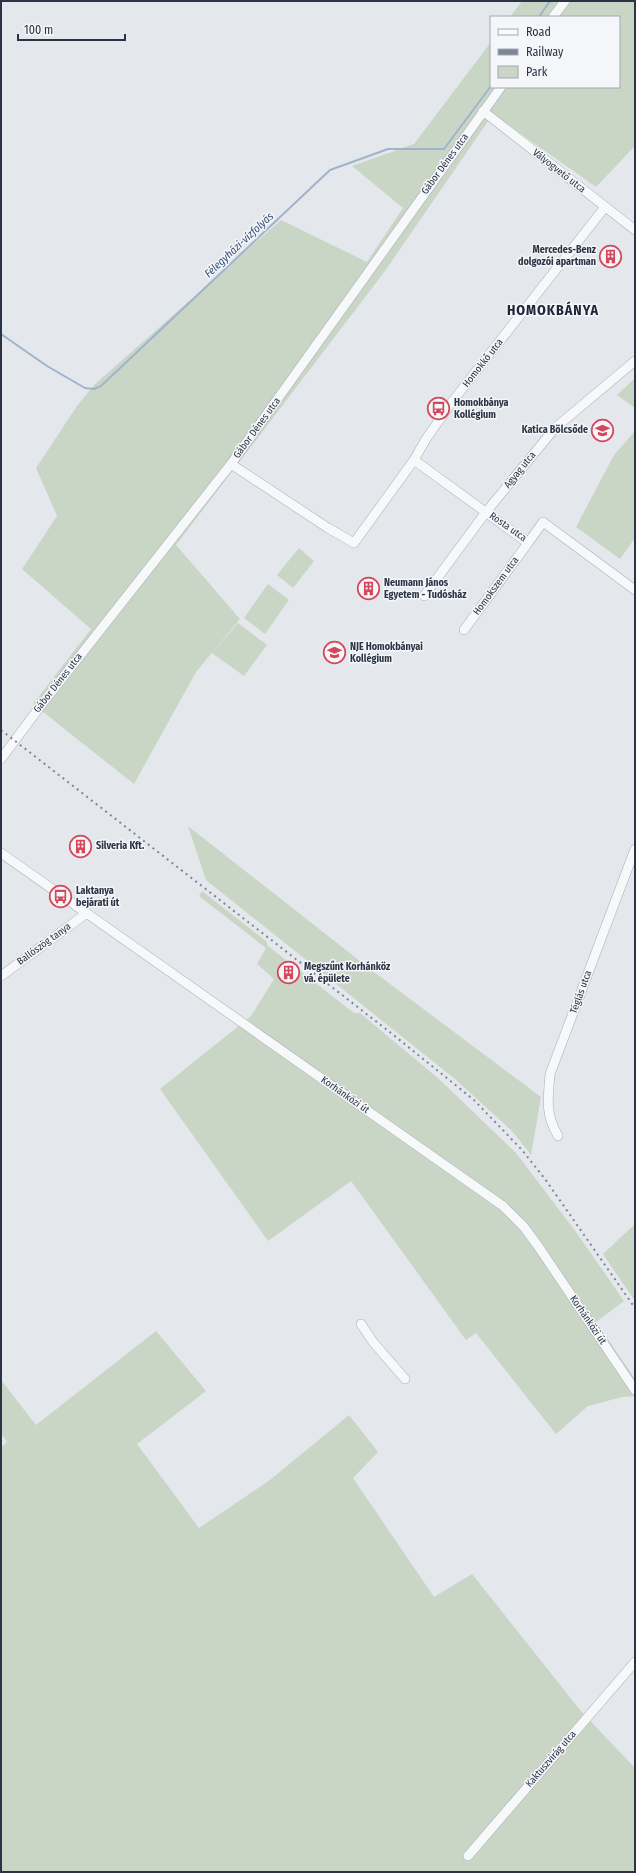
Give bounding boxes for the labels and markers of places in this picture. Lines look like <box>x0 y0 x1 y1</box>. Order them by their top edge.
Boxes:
building icon: Mercedes-Benz dolgozói apartman <box>598 243 624 269</box>
place label: Mercedes-Benz dolgozói apartman <box>518 244 597 268</box>
bus stop icon: Homokbánya Kollégium <box>426 396 452 422</box>
place label: Homokbánya Kollégium <box>454 396 508 421</box>
school or university icon: Katica Bölcsőde <box>590 417 616 443</box>
place label: Katica Bölcsőde <box>522 423 588 436</box>
building icon: Neumann János Egyetem - Tudósház <box>355 576 381 602</box>
place label: Neumann János Egyetem - Tudósház <box>384 576 467 601</box>
school or university icon: NJE Homokbányai Kollégium <box>321 640 347 666</box>
place label: NJE Homokbányai Kollégium <box>350 640 423 665</box>
building icon: Silveria Kft. <box>68 833 94 859</box>
place label: Silveria Kft. <box>96 840 145 852</box>
bus stop icon: Laktanya bejárati út <box>47 884 73 910</box>
place label: Laktanya bejárati út <box>76 885 120 909</box>
building icon: Megszűnt Korhánköz vá. épülete <box>276 960 302 986</box>
place label: Megszűnt Korhánköz vá. épülete <box>303 960 391 985</box>

